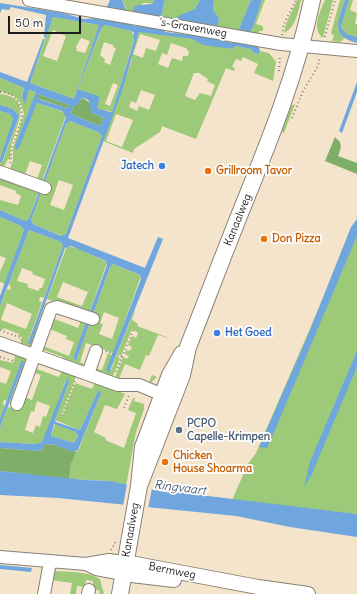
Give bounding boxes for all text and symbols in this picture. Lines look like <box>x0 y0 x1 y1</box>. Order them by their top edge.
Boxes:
scale bar <box>10 8 83 34</box>
text: 50 m <box>15 15 43 30</box>
street label: 's-Gravenweg <box>158 16 228 40</box>
place label: Jatech <box>121 159 154 173</box>
marker: Jatech <box>157 161 167 171</box>
place label: Grillroom Tavor <box>216 164 292 178</box>
marker: Grillroom Tavor <box>203 166 213 176</box>
street label: Kanaalweg <box>222 192 254 248</box>
place label: Don Pizza <box>272 232 321 246</box>
marker: Don Pizza <box>259 234 269 244</box>
place label: Het Goed <box>225 326 272 340</box>
marker: Het Goed <box>212 328 222 338</box>
place label: PCPO Capelle-Krimpen <box>187 417 270 443</box>
marker: PCPO Capelle-Krimpen <box>174 425 184 435</box>
place label: Chicken House Shoarma <box>173 449 252 475</box>
marker: Chicken House Shoarma <box>160 457 170 467</box>
water label: Ringvaart <box>153 478 207 498</box>
street label: Kanaalweg <box>120 502 142 558</box>
street label: Bermweg <box>147 560 197 582</box>

